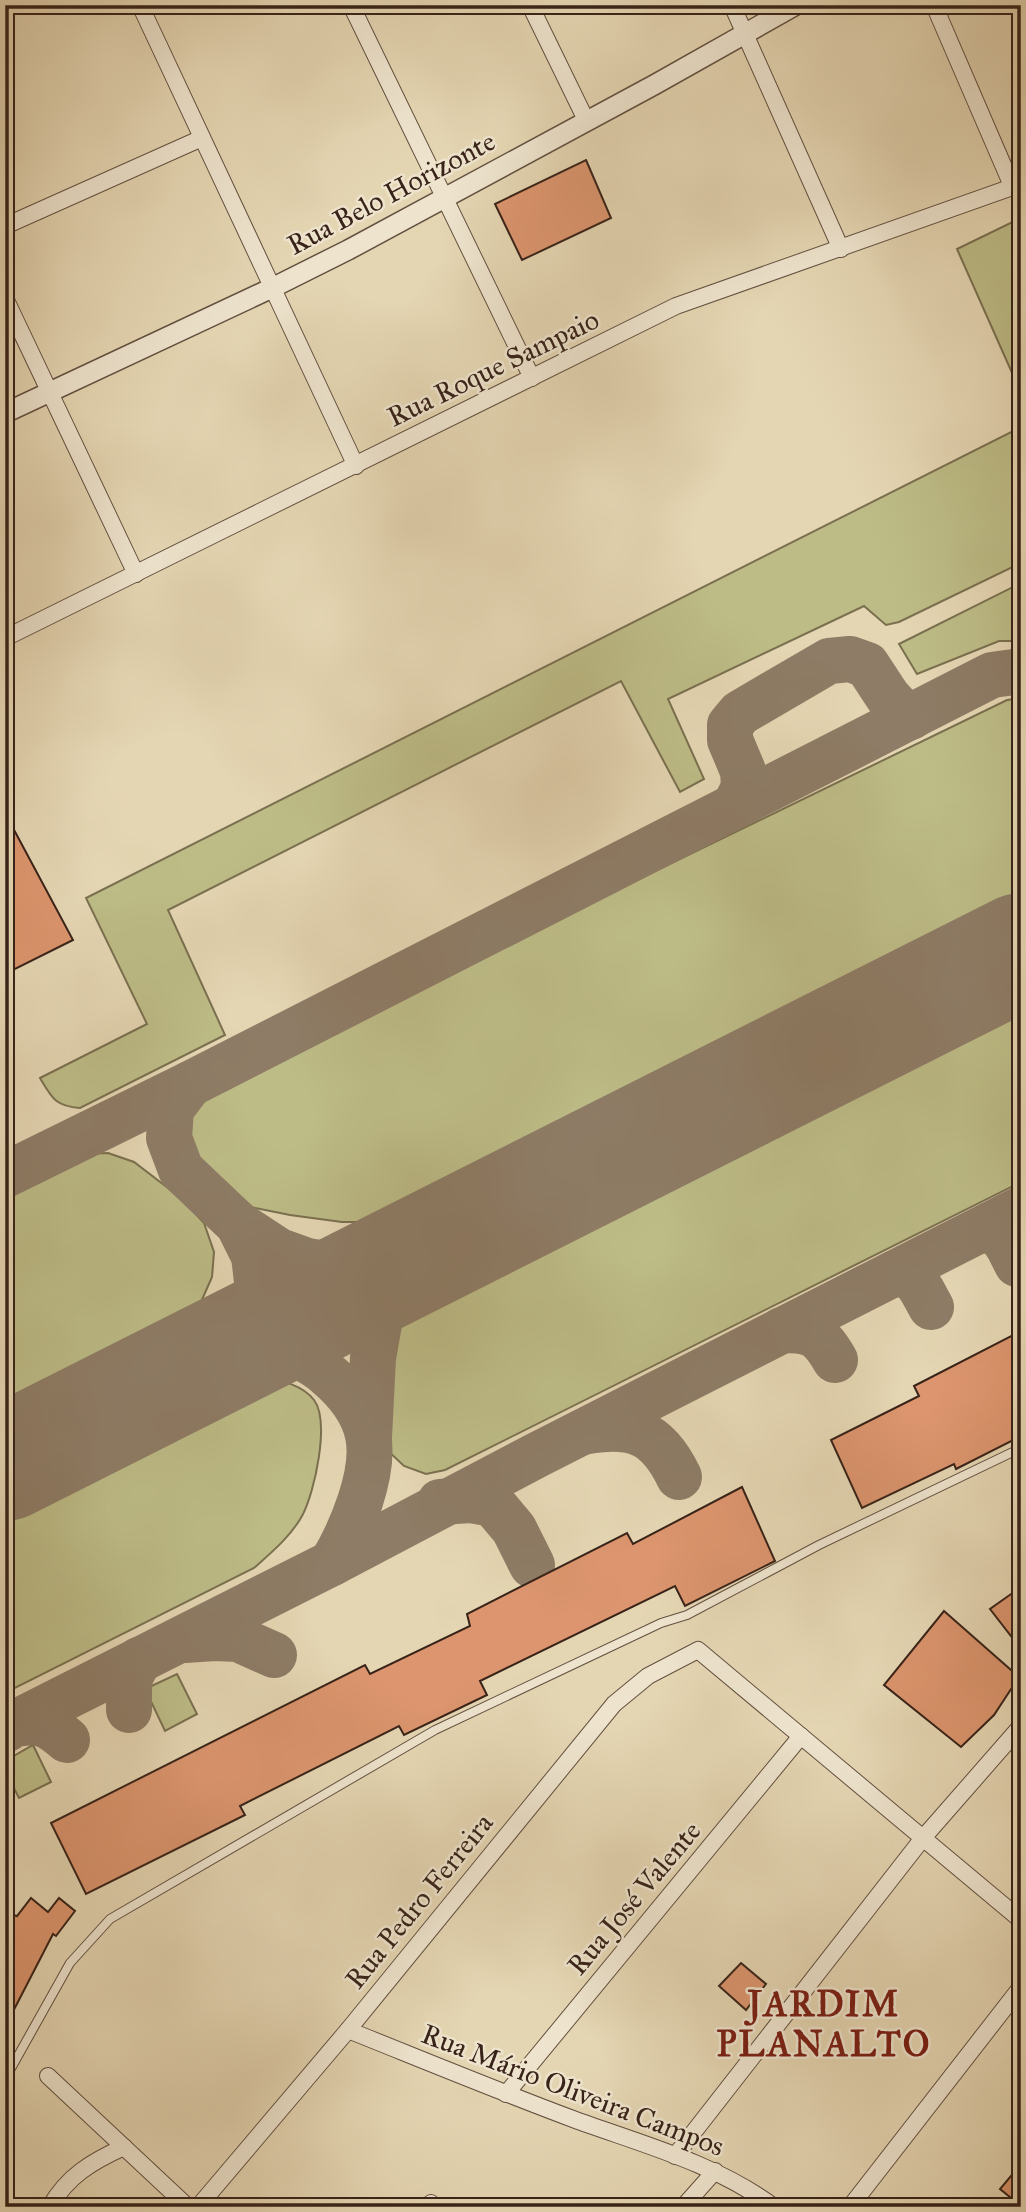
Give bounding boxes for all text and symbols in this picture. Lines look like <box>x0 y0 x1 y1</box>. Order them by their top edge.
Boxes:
street label: Rua Belo Horizonte <box>281 123 501 263</box>
street label: Rua Roque Sampaio <box>381 302 605 434</box>
street label: Rua Pedro Ferreira <box>337 1806 501 1996</box>
street label: Rua José Valente <box>560 1814 708 1982</box>
district label: JARDIM PLANALTO <box>716 1983 932 2066</box>
street label: Rua Mário Oliveira Campos <box>417 2016 729 2164</box>

